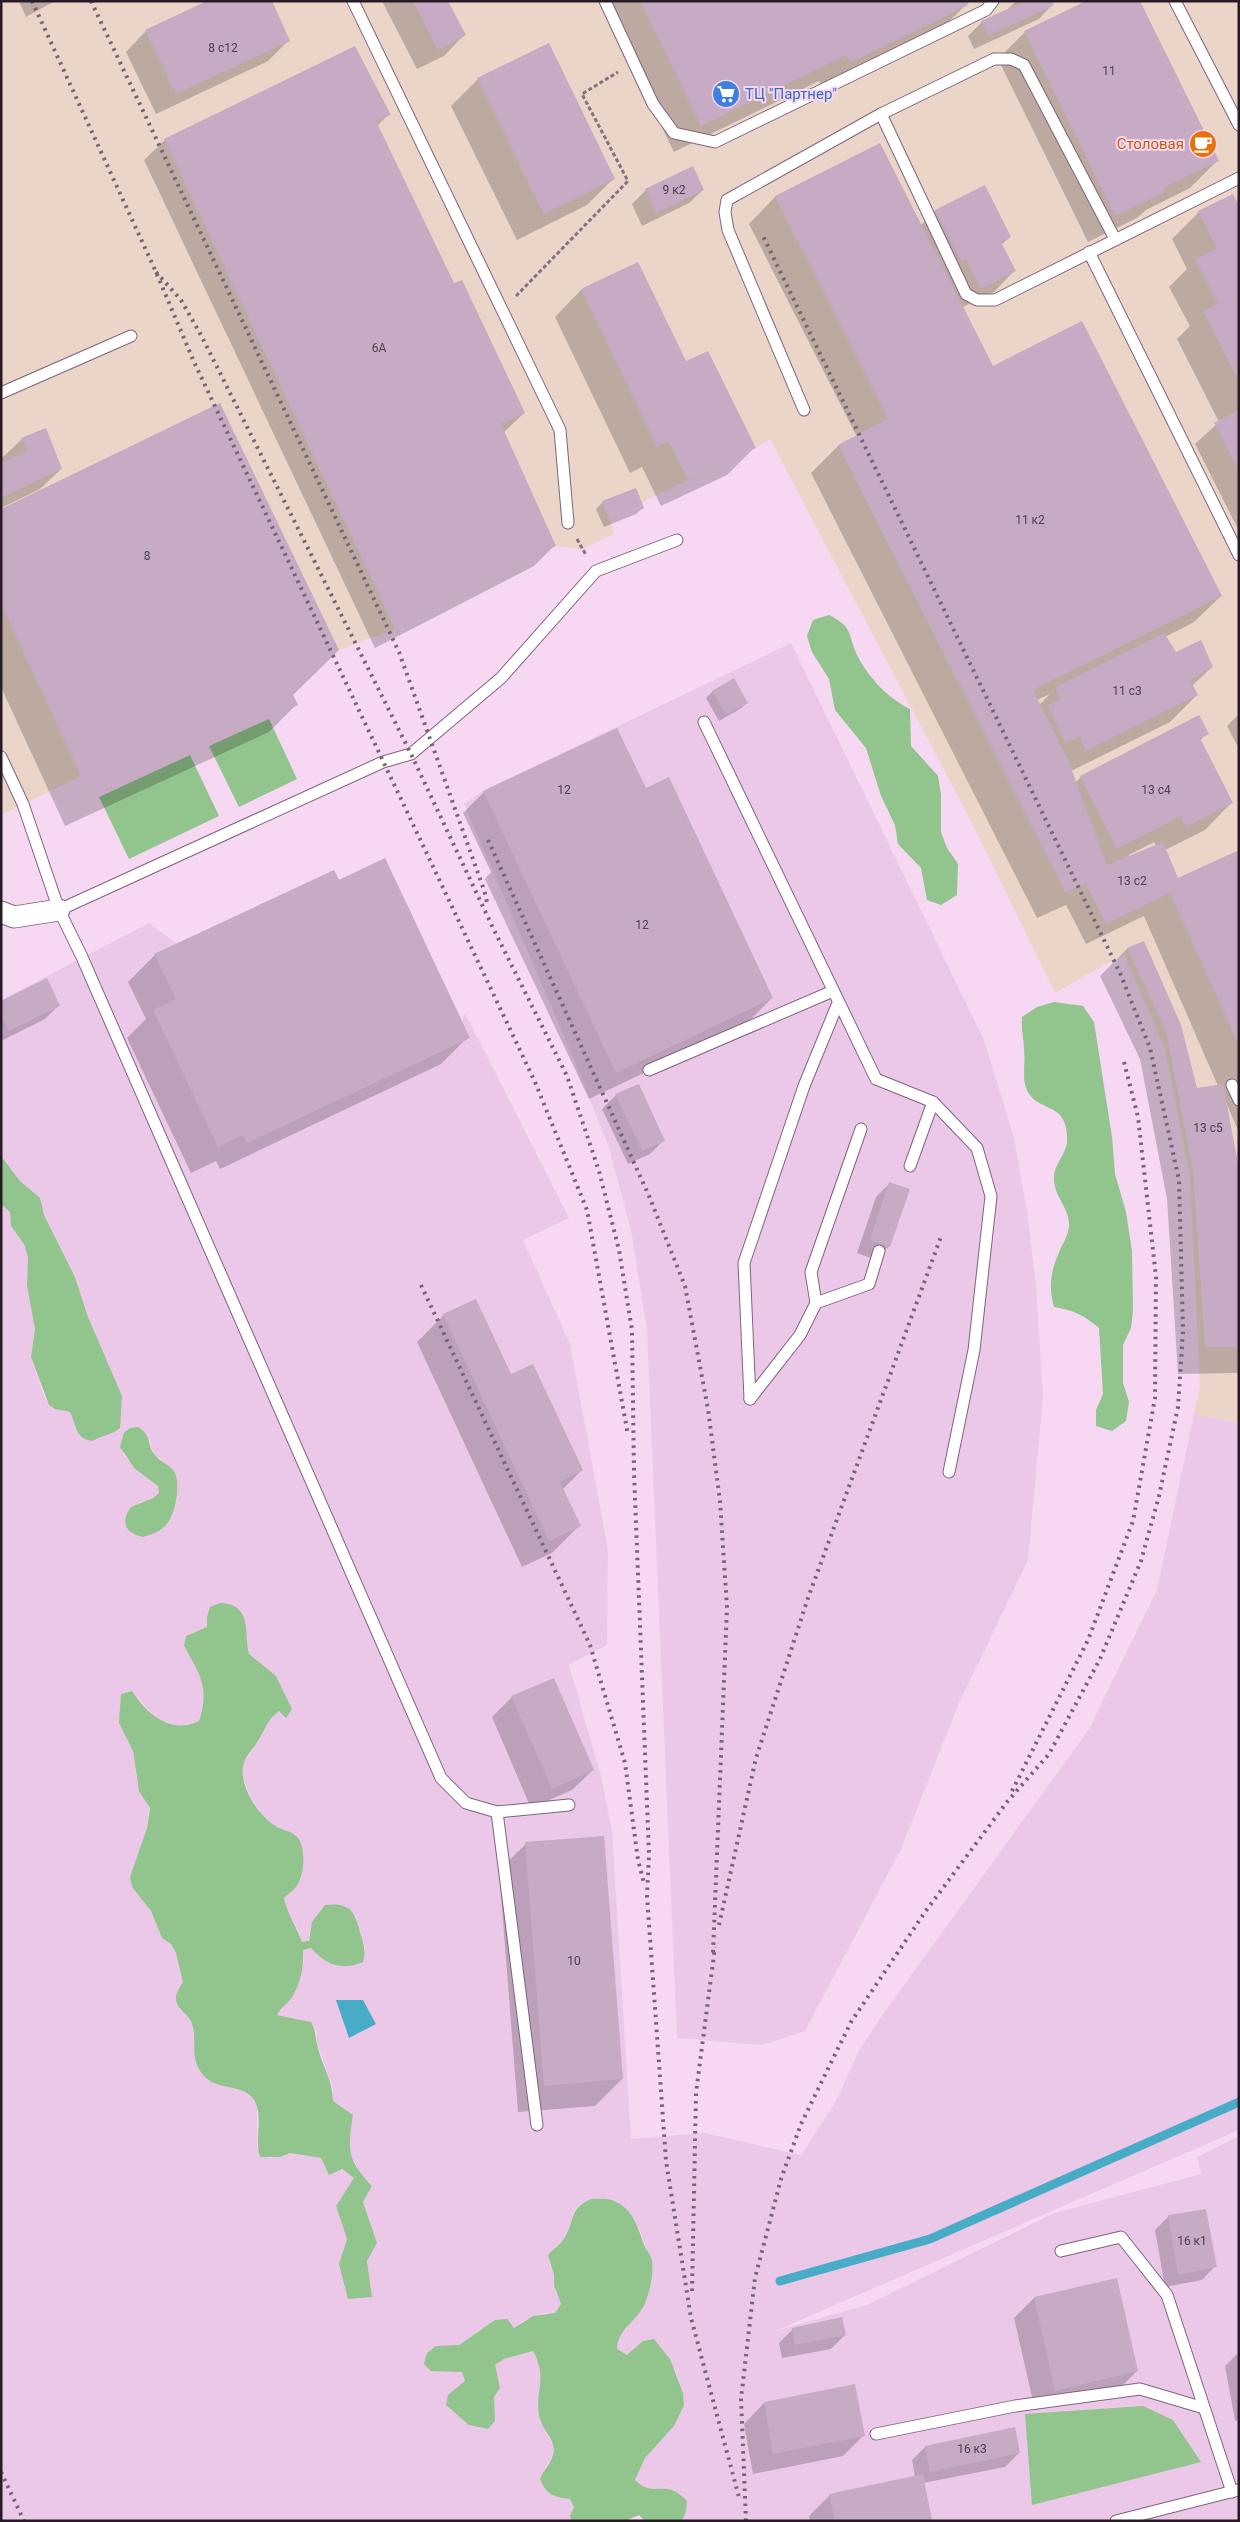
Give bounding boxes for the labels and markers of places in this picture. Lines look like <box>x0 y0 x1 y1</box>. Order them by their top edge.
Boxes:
supermarket icon: ТЦ "Партнер" <box>711 79 741 109</box>
place label: ТЦ "Партнер" <box>745 85 837 103</box>
cafe icon: Столовая <box>1188 129 1218 159</box>
place label: Столовая <box>1117 135 1184 153</box>

